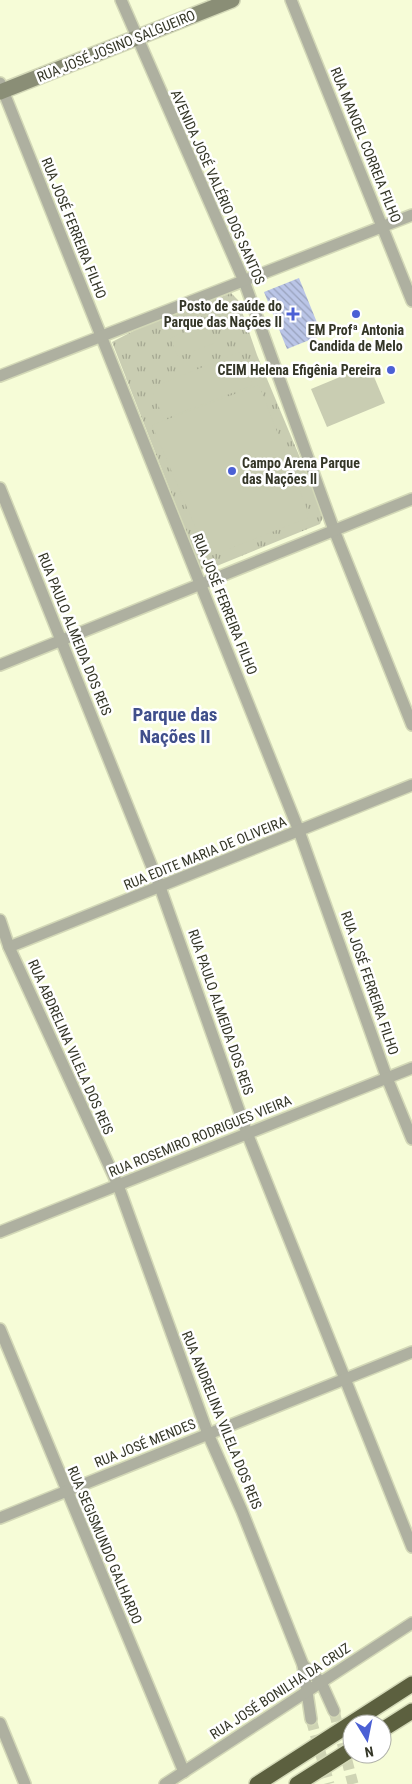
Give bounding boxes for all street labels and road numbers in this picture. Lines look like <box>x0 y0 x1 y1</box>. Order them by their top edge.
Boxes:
street label: RUA JOSÉ JOSINO SALGUEIRO <box>34 6 197 85</box>
street label: RUA MANOEL CORREIA FILHO <box>327 65 405 225</box>
street label: AVENIDA JOSÉ VALÉRIO DOS SANTOS <box>168 87 269 287</box>
street label: RUA JOSÉ FERREIRA FILHO <box>38 155 111 301</box>
street label: RUA JOSÉ FERREIRA FILHO <box>189 531 262 677</box>
street label: RUA PAULO ALMEIDA DOS REIS <box>35 550 115 718</box>
street label: RUA EDITE MARIA DE OLIVEIRA <box>121 813 289 893</box>
street label: RUA JOSÉ FERREIRA FILHO <box>338 909 403 1057</box>
street label: RUA PAULO ALMEIDA DOS REIS <box>185 927 257 1097</box>
street label: RUA ABDRELINA VILELA DOS REIS <box>25 957 117 1137</box>
street label: RUA ROSEMIRO RODRIGUES VIEIRA <box>106 1092 294 1180</box>
street label: RUA ANDRELINA VILELA DOS REIS <box>179 1329 265 1511</box>
street label: RUA JOSÉ MENDES <box>92 1415 198 1471</box>
street label: RUA SEGISMUNDO GALHARDO <box>64 1464 146 1626</box>
street label: RUA JOSÉ BONILHA DA CRUZ <box>206 1639 353 1742</box>

